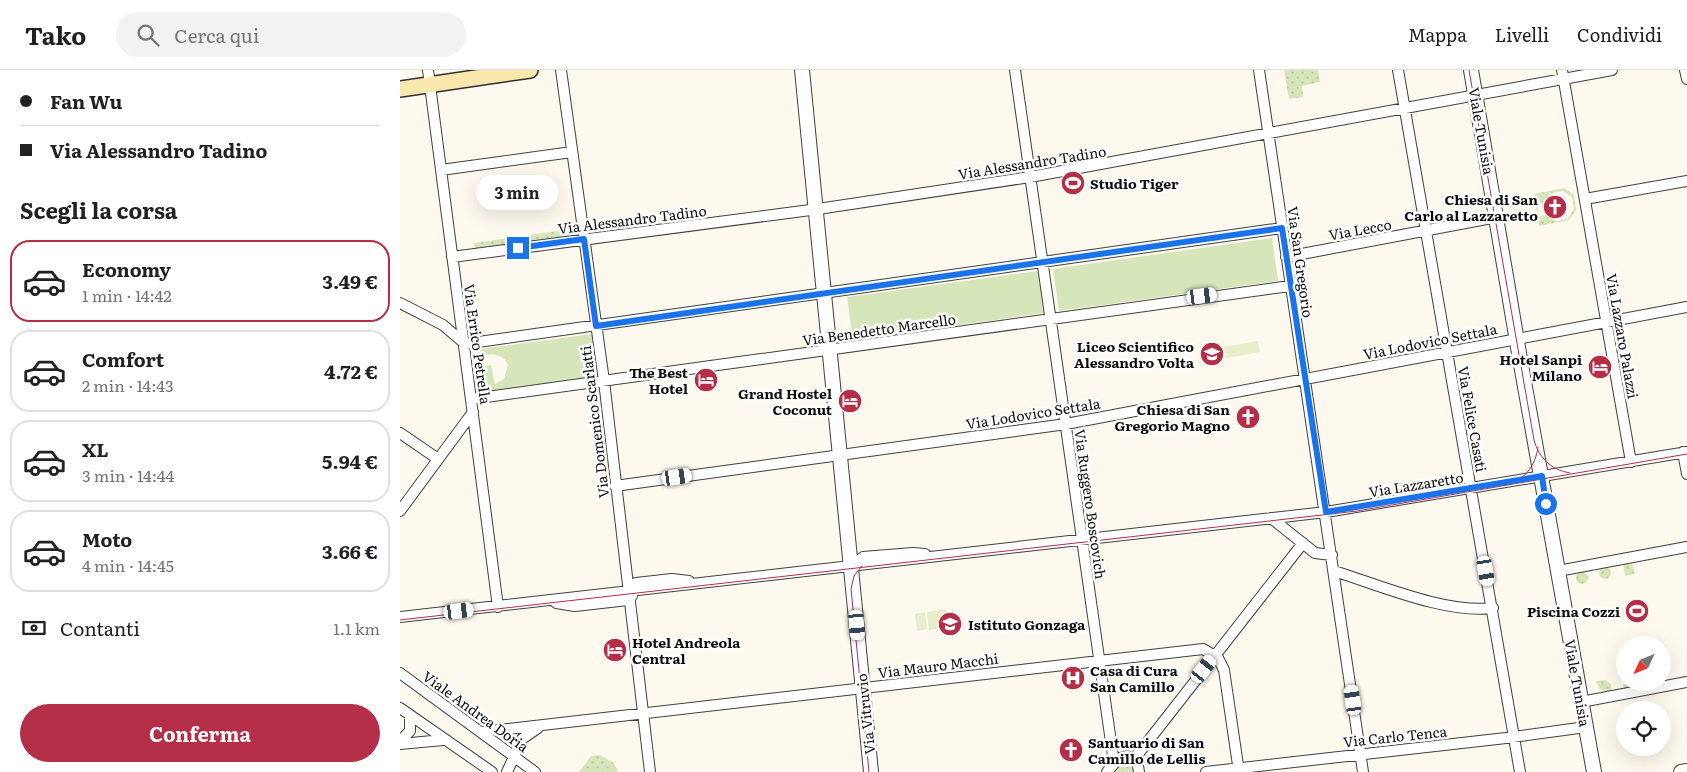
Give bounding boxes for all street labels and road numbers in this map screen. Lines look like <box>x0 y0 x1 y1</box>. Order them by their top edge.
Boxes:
street label: Viale Tunisia <box>1464 86 1500 177</box>
street label: Via Alessandro Tadino <box>957 140 1107 184</box>
street label: Via Alessandro Tadino <box>556 200 708 238</box>
street label: Via San Gregorio <box>1283 205 1319 319</box>
street label: Via Lecco <box>1327 214 1393 244</box>
street label: Via Lazzaro Palazzi <box>1602 272 1644 400</box>
street label: Via Errico Petrella <box>460 283 496 406</box>
street label: Via Benedetto Marcello <box>801 308 957 350</box>
street label: Via Lodovico Settala <box>1361 318 1499 364</box>
street label: Via Domenico Scarlatti <box>575 344 613 499</box>
street label: Via Felice Casati <box>1454 364 1492 474</box>
street label: Via Lodovico Settala <box>964 392 1102 434</box>
street label: Via Ruggero Boscovich <box>1071 428 1111 580</box>
street label: Via Lazzaretto <box>1367 467 1465 501</box>
street label: Viale Tunisia <box>1560 638 1596 729</box>
street label: Via Mauro Macchi <box>877 648 1000 682</box>
street label: Viale Andrea Doria <box>419 666 533 756</box>
street label: Via Vitruvio <box>851 673 879 755</box>
street label: Via Carlo Tenca <box>1342 721 1448 751</box>

